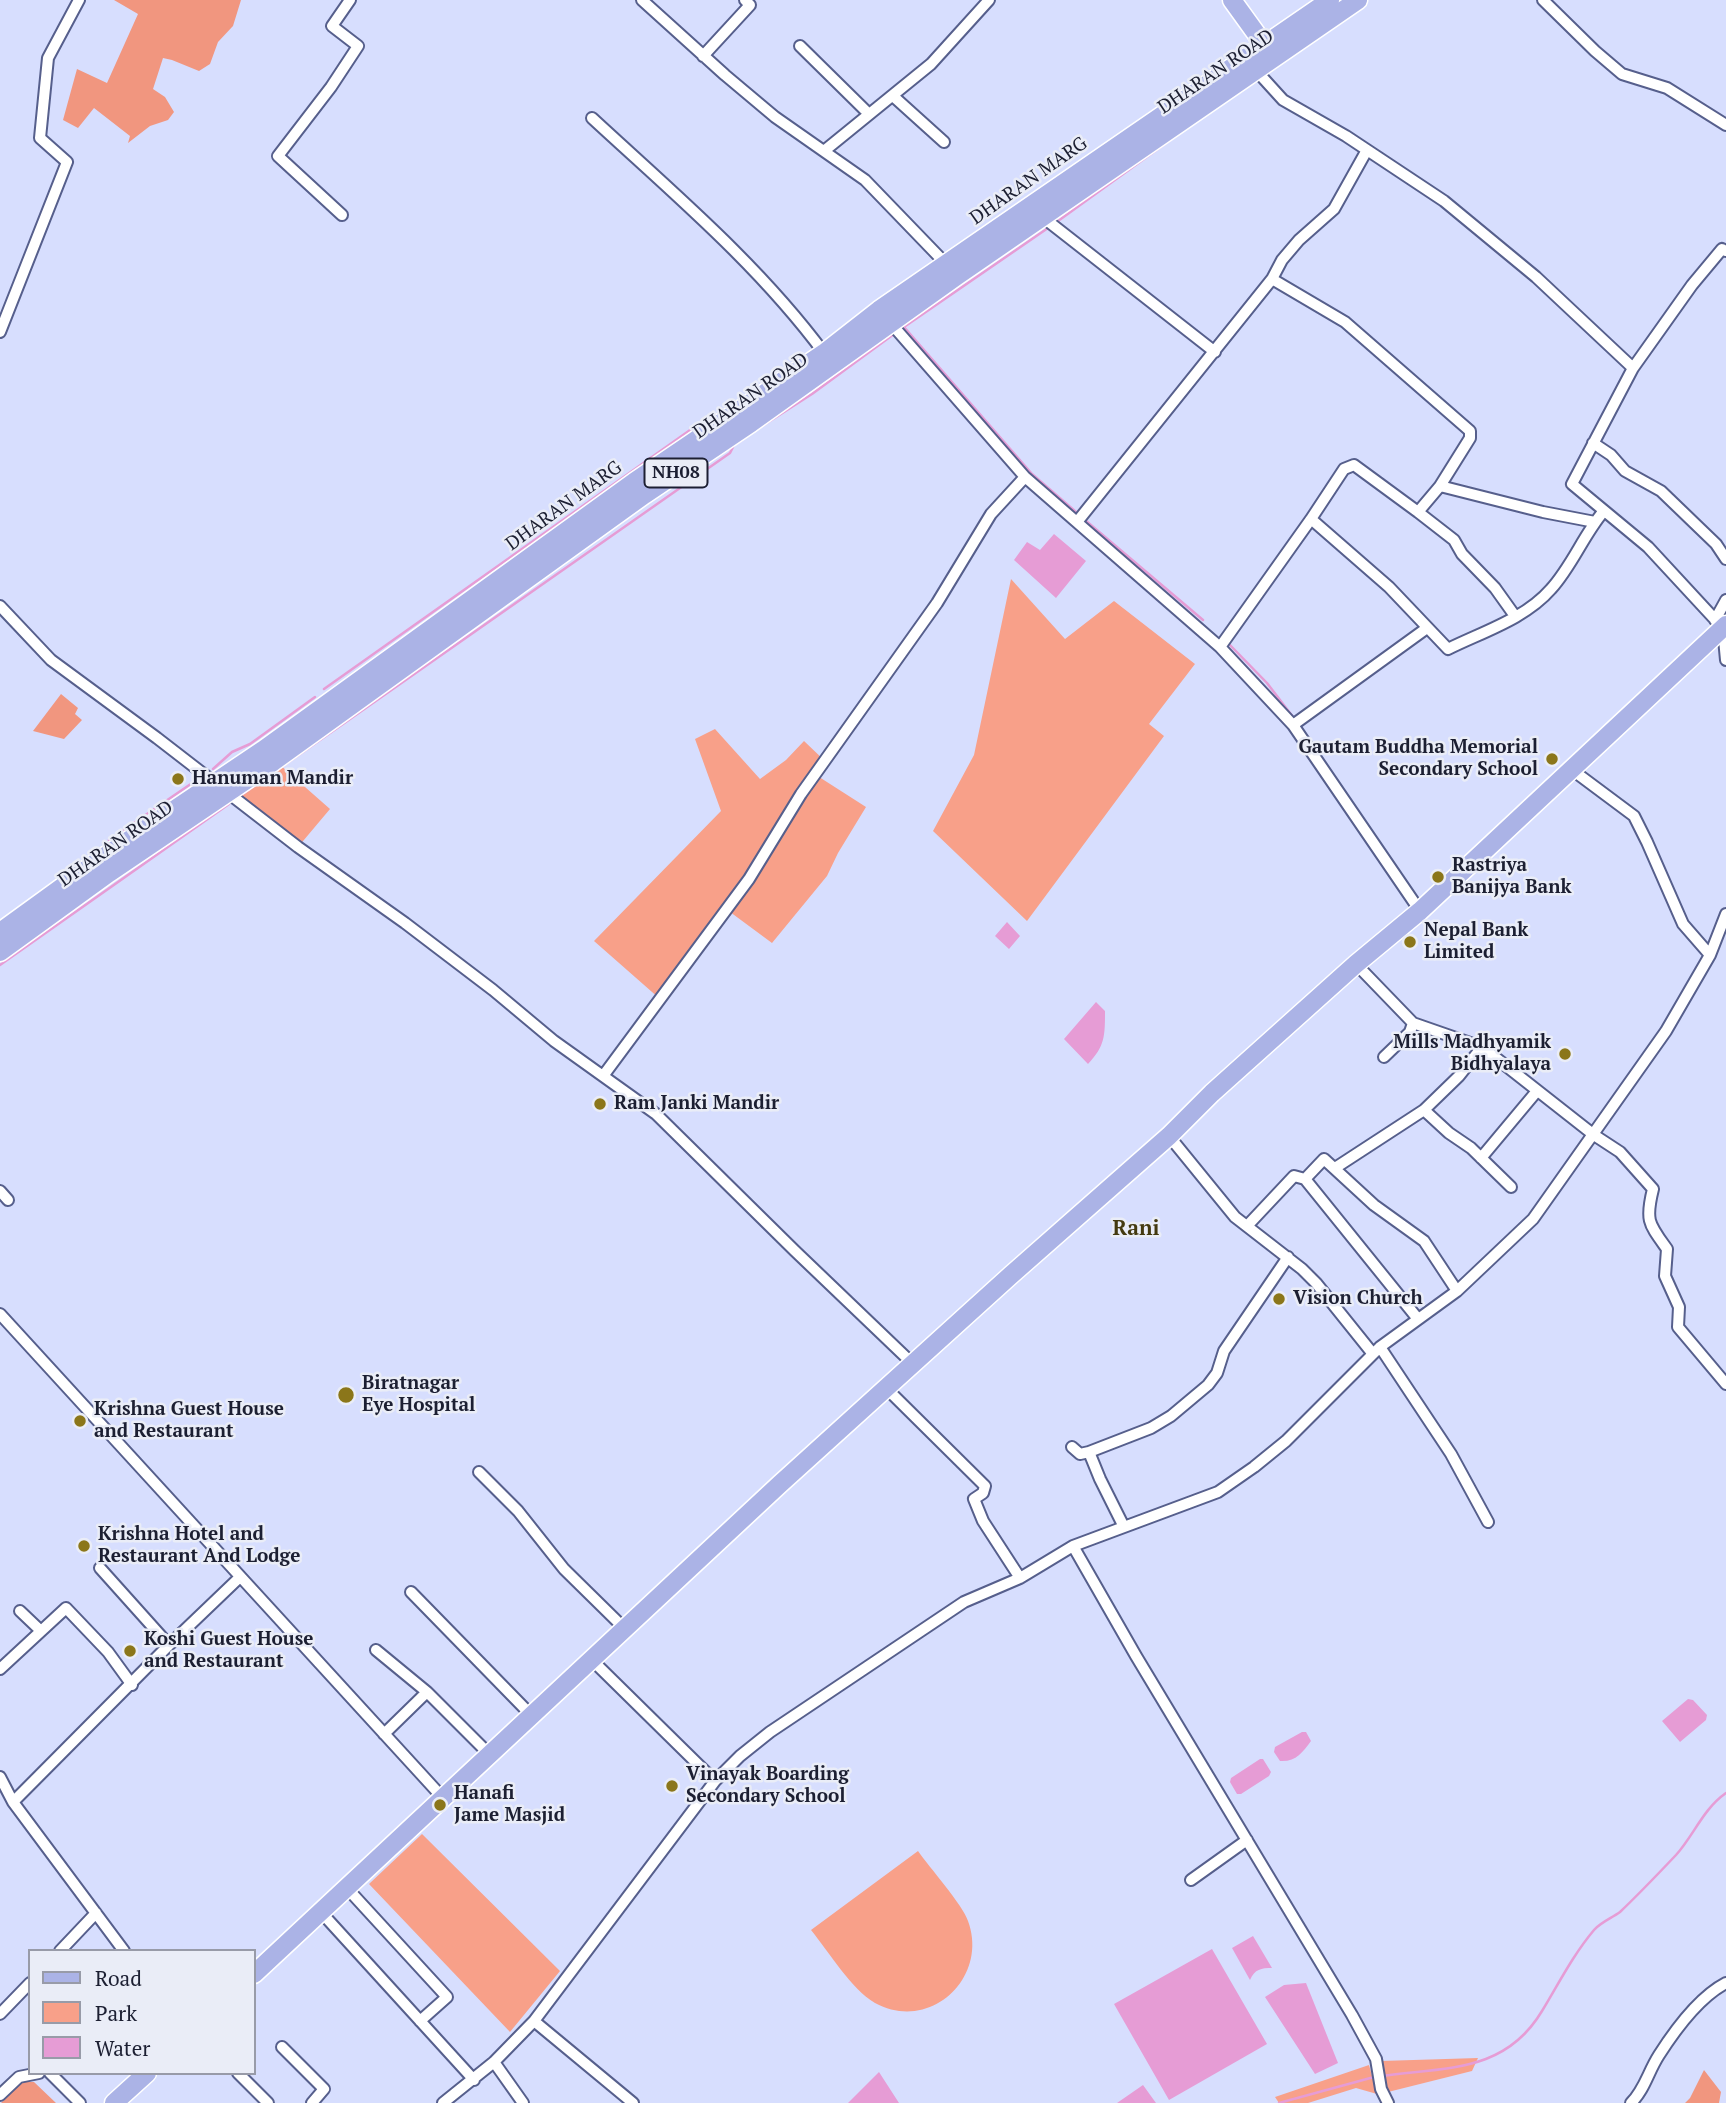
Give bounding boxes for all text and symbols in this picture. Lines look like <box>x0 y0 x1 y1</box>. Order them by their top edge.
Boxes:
street label: DHARAN ROAD <box>1154 25 1278 119</box>
street label: DHARAN MARG <box>966 132 1092 230</box>
street label: DHARAN ROAD <box>689 348 813 444</box>
street label: DHARAN MARG <box>502 456 626 556</box>
road number: NH08 <box>644 458 708 488</box>
place label: Gautam Buddha Memorial Secondary School <box>1298 737 1538 781</box>
marker: Gautam Buddha Memorial Secondary School <box>1544 751 1560 767</box>
place label: Hanuman Mandir <box>192 768 353 790</box>
marker: Hanuman Mandir <box>170 771 186 787</box>
street label: DHARAN ROAD <box>54 796 178 892</box>
place label: Rastriya Banijya Bank <box>1452 855 1572 899</box>
marker: Rastriya Banijya Bank <box>1430 869 1446 885</box>
place label: Nepal Bank Limited <box>1424 920 1528 964</box>
marker: Nepal Bank Limited <box>1402 934 1418 950</box>
place label: Mills Madhyamik Bidhyalaya <box>1393 1032 1551 1076</box>
marker: Mills Madhyamik Bidhyalaya <box>1557 1046 1573 1062</box>
place label: Ram Janki Mandir <box>614 1093 779 1115</box>
marker: Ram Janki Mandir <box>592 1096 608 1112</box>
district label: Rani <box>1113 1216 1159 1242</box>
place label: Vision Church <box>1293 1288 1423 1310</box>
marker: Vision Church <box>1271 1291 1287 1307</box>
place label: Biratnagar Eye Hospital <box>362 1373 475 1417</box>
marker: Biratnagar Eye Hospital <box>336 1385 356 1405</box>
place label: Krishna Guest House and Restaurant <box>94 1399 284 1443</box>
marker: Krishna Guest House and Restaurant <box>72 1413 88 1429</box>
place label: Krishna Hotel and Restaurant And Lodge <box>98 1524 301 1568</box>
marker: Krishna Hotel and Restaurant And Lodge <box>76 1538 92 1554</box>
place label: Koshi Guest House and Restaurant <box>144 1629 313 1673</box>
marker: Koshi Guest House and Restaurant <box>122 1643 138 1659</box>
place label: Vinayak Boarding Secondary School <box>686 1764 849 1808</box>
marker: Vinayak Boarding Secondary School <box>664 1778 680 1794</box>
place label: Hanafi Jame Masjid <box>454 1783 565 1827</box>
marker: Hanafi Jame Masjid <box>432 1797 448 1813</box>
legend <box>28 1949 256 2075</box>
text: Road <box>95 1964 142 1992</box>
text: Park <box>95 1999 137 2027</box>
text: Water <box>95 2034 150 2062</box>

